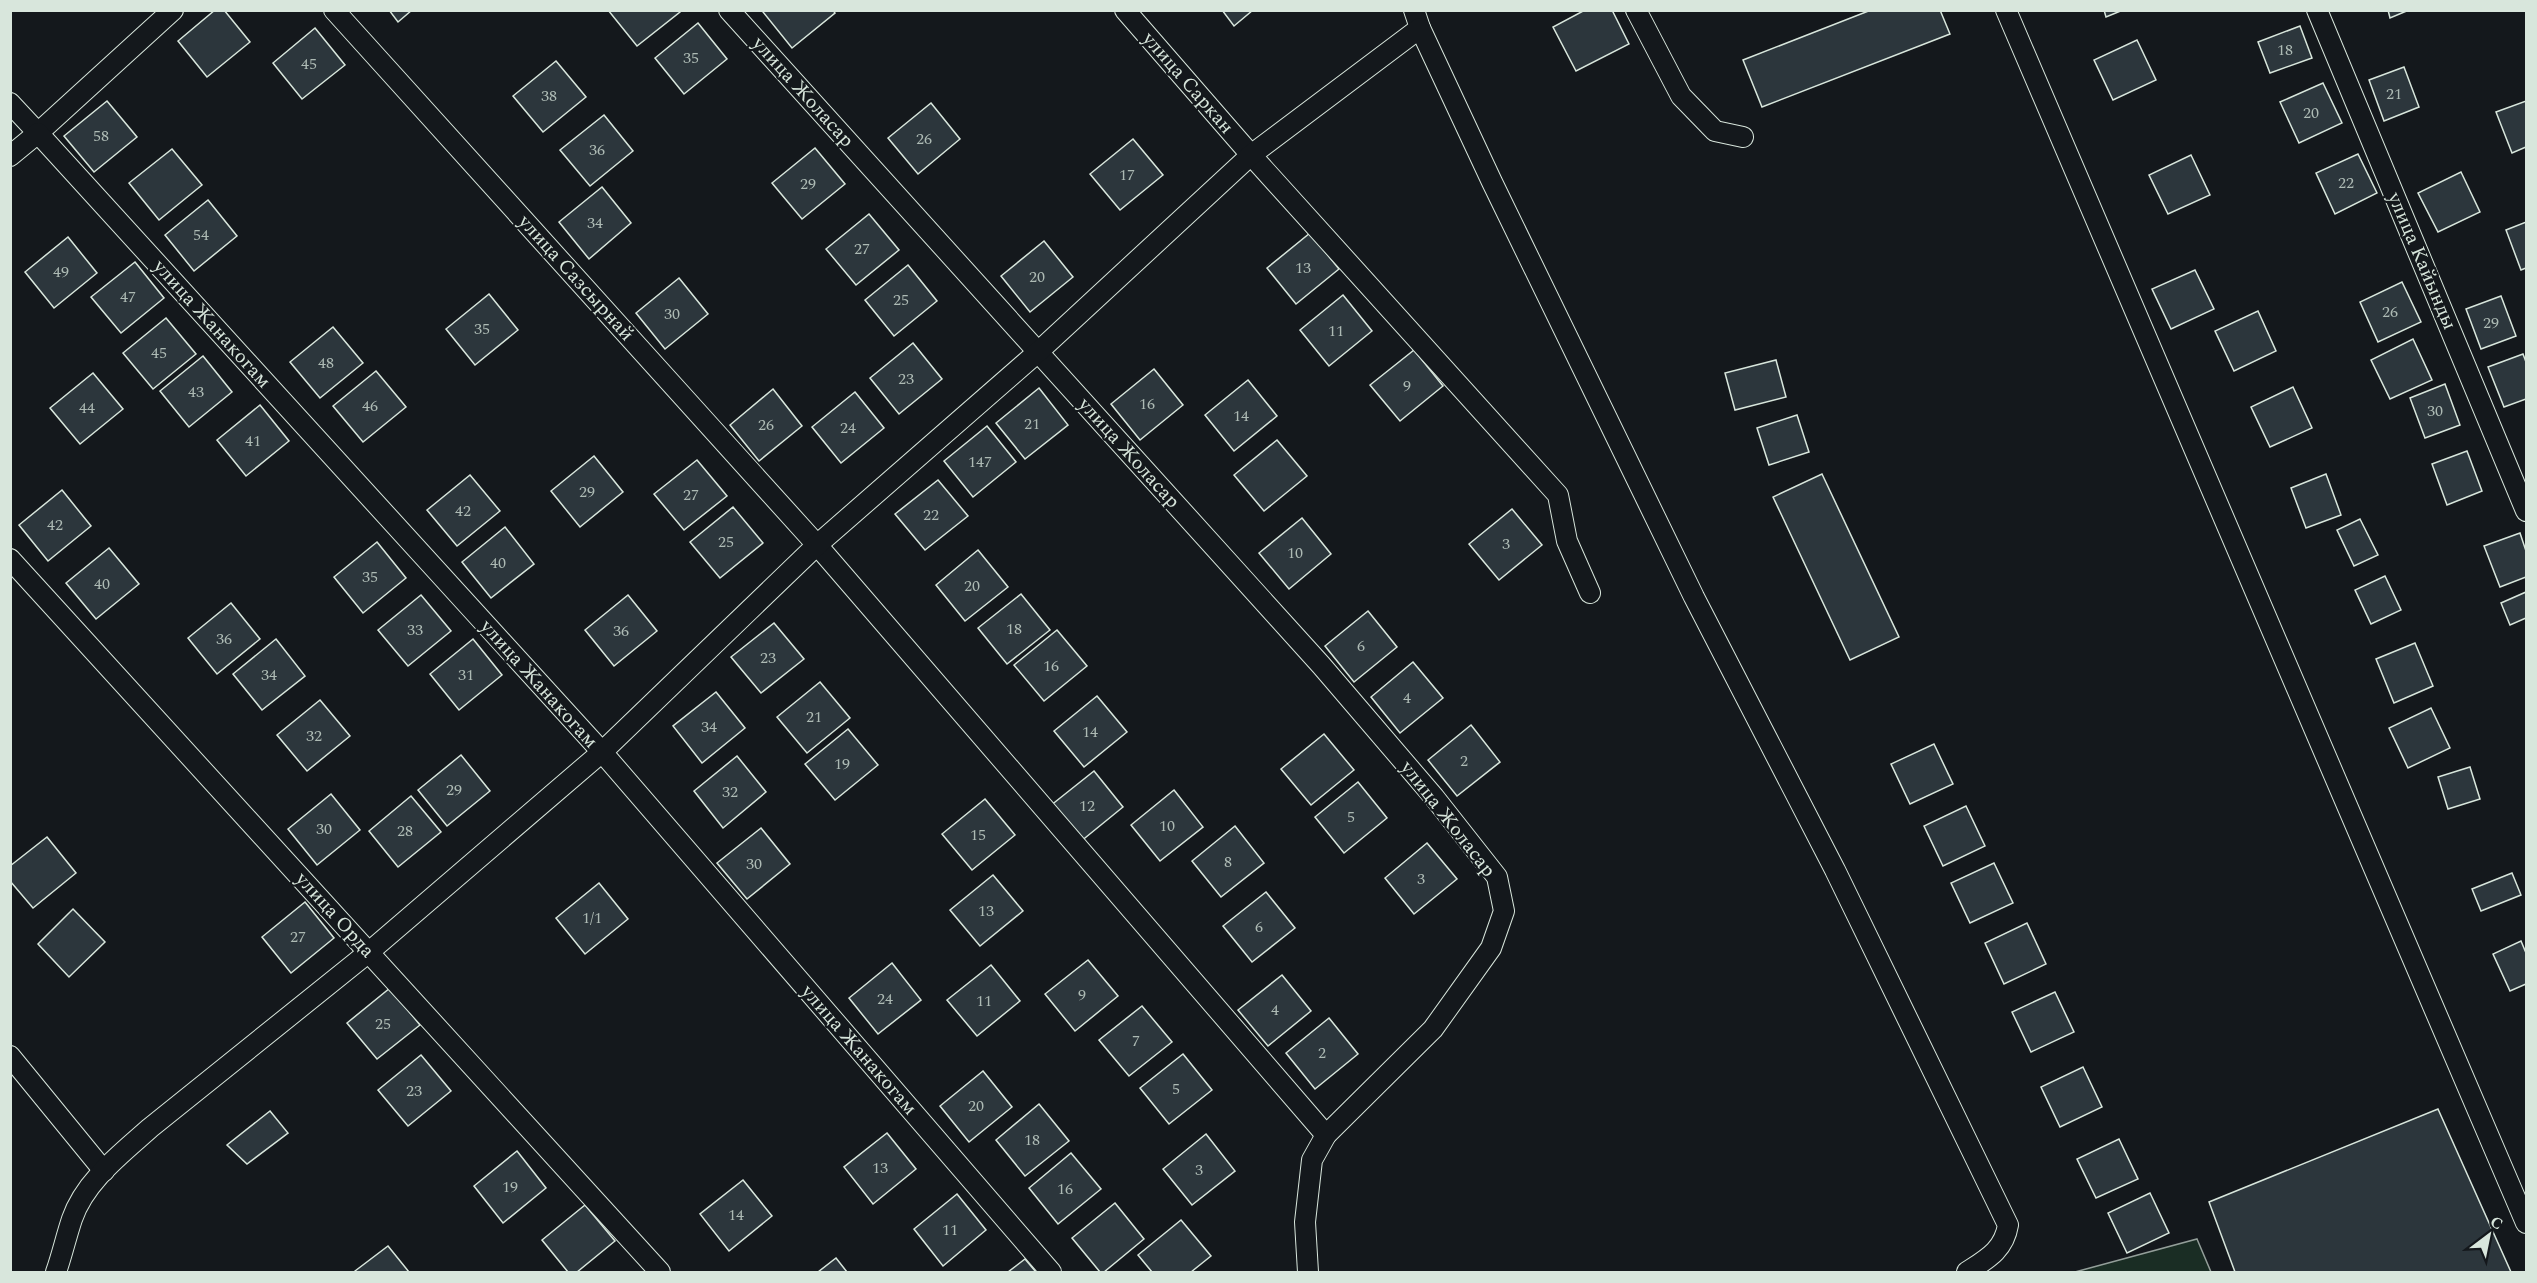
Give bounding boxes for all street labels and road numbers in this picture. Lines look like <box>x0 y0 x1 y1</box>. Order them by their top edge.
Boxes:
street label: улица Саркан <box>1134 24 1241 141</box>
street label: улица Жоласар <box>744 29 861 154</box>
street label: улица Кайынды <box>2379 187 2464 334</box>
street label: улица Сазсырнай <box>510 207 641 348</box>
street label: улица Жанакогам <box>145 252 278 395</box>
street label: улица Жоласар <box>1070 390 1187 515</box>
street label: улица Жанакогам <box>472 612 605 755</box>
street label: улица Жоласар <box>1392 754 1503 884</box>
street label: улица Орда <box>287 864 382 965</box>
street label: улица Жанакогам <box>793 977 924 1122</box>

